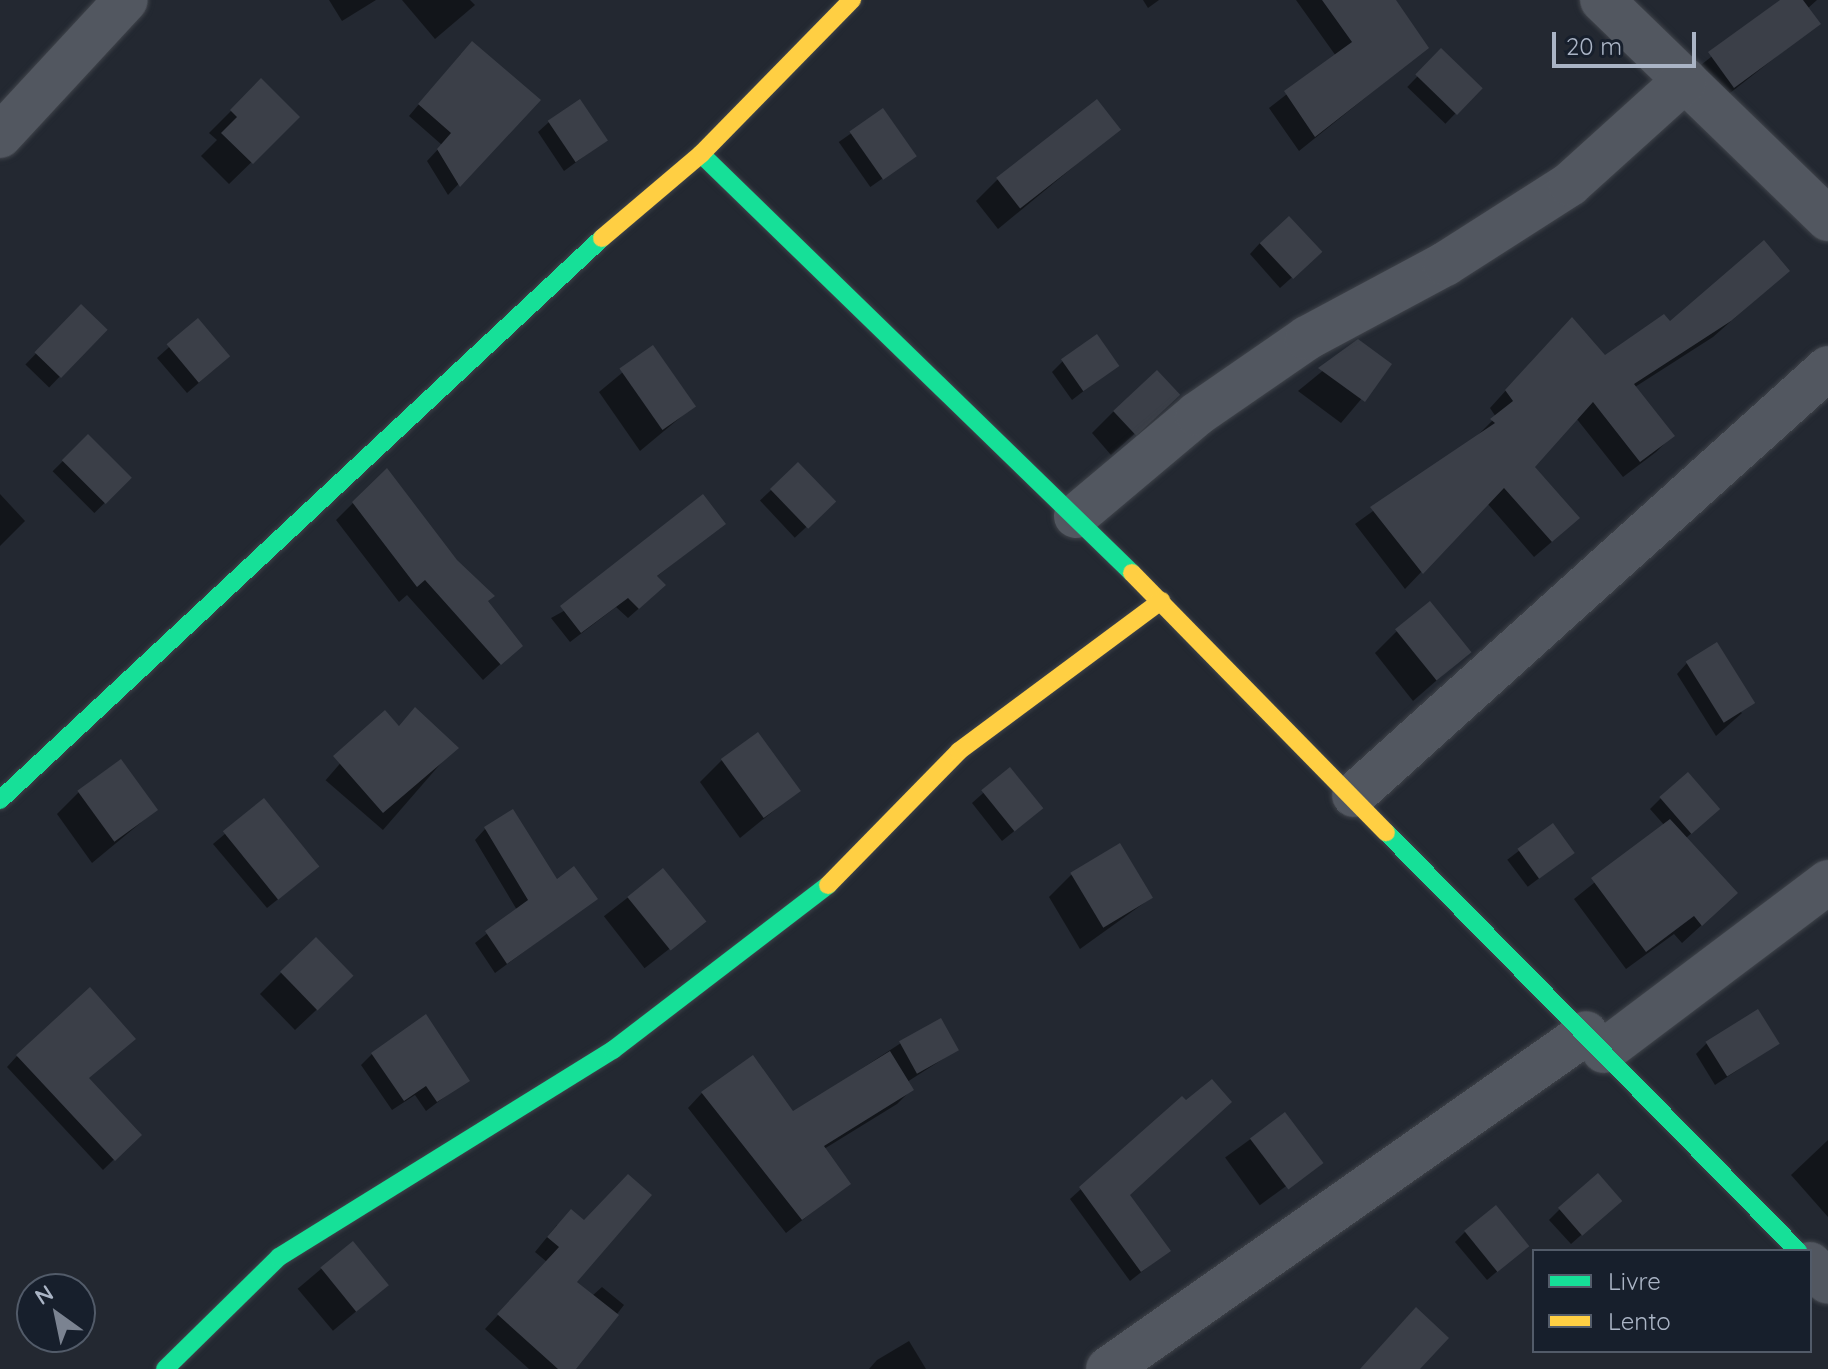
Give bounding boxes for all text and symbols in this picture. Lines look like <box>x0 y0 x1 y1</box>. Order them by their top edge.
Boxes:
scale bar <box>1556 16 1700 66</box>
text: 20 m <box>1566 31 1622 61</box>
legend <box>1532 1249 1812 1353</box>
text: Livre <box>1608 1266 1661 1296</box>
north arrow <box>16 1273 96 1353</box>
text: N <box>30 1278 58 1311</box>
text: Lento <box>1608 1306 1671 1336</box>

